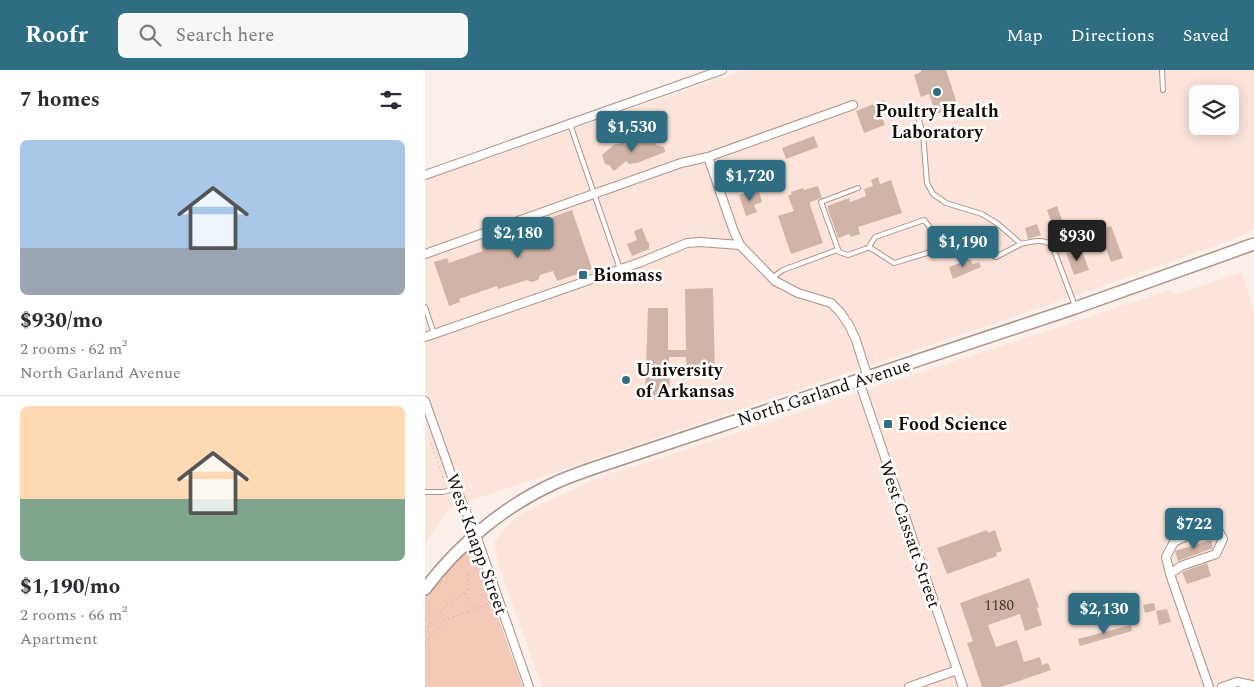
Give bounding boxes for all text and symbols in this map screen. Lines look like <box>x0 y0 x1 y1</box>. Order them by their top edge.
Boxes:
search box <box>118 13 468 58</box>
text: Roofr <box>25 17 88 53</box>
icon: search <box>136 21 164 49</box>
text: Search here <box>176 21 274 50</box>
text: Map <box>1007 22 1043 49</box>
text: Directions <box>1071 22 1155 49</box>
text: Saved <box>1183 22 1229 49</box>
text: 7 homes <box>20 84 100 116</box>
map controls <box>1189 85 1239 135</box>
button: layers <box>1189 85 1239 135</box>
icon: filters <box>377 86 405 114</box>
marker: Poultry Health Laboratory <box>931 86 943 98</box>
place label: Poultry Health Laboratory <box>875 98 999 146</box>
pin: $1,530 <box>591 111 673 153</box>
text: $1,530 <box>607 115 657 139</box>
pin: $1,720 <box>709 160 791 202</box>
text: $1,720 <box>725 164 775 188</box>
icon: home <box>168 173 258 263</box>
pin: $2,180 <box>477 216 559 259</box>
pin: $930 <box>1047 220 1107 262</box>
text: $2,180 <box>493 221 543 245</box>
text: $930 <box>1059 224 1095 248</box>
pin: $1,190 <box>922 226 1004 268</box>
text: $1,190 <box>938 230 988 254</box>
place label: Biomass <box>593 262 663 289</box>
marker: Biomass <box>577 269 589 281</box>
text: $930/mo <box>20 305 103 337</box>
text: 2 rooms · 62 m² <box>20 337 127 361</box>
street label: North Garland Avenue <box>734 352 914 433</box>
place label: University of Arkansas <box>636 357 735 405</box>
text: North Garland Avenue <box>20 361 181 385</box>
marker: University of Arkansas <box>620 374 632 386</box>
place label: Food Science <box>898 411 1007 438</box>
marker: Food Science <box>882 418 894 430</box>
icon: home <box>168 438 258 528</box>
street label: West Cassatt Street <box>872 456 948 612</box>
street label: West Knapp Street <box>438 470 515 619</box>
pin: $722 <box>1164 508 1224 550</box>
text: $722 <box>1176 512 1212 536</box>
text: $1,190/mo <box>20 571 120 603</box>
pin: $2,130 <box>1063 592 1145 635</box>
house number: 1180 <box>984 594 1014 617</box>
text: $2,130 <box>1079 597 1129 621</box>
text: 2 rooms · 66 m² <box>20 603 127 627</box>
text: Apartment <box>20 627 98 651</box>

